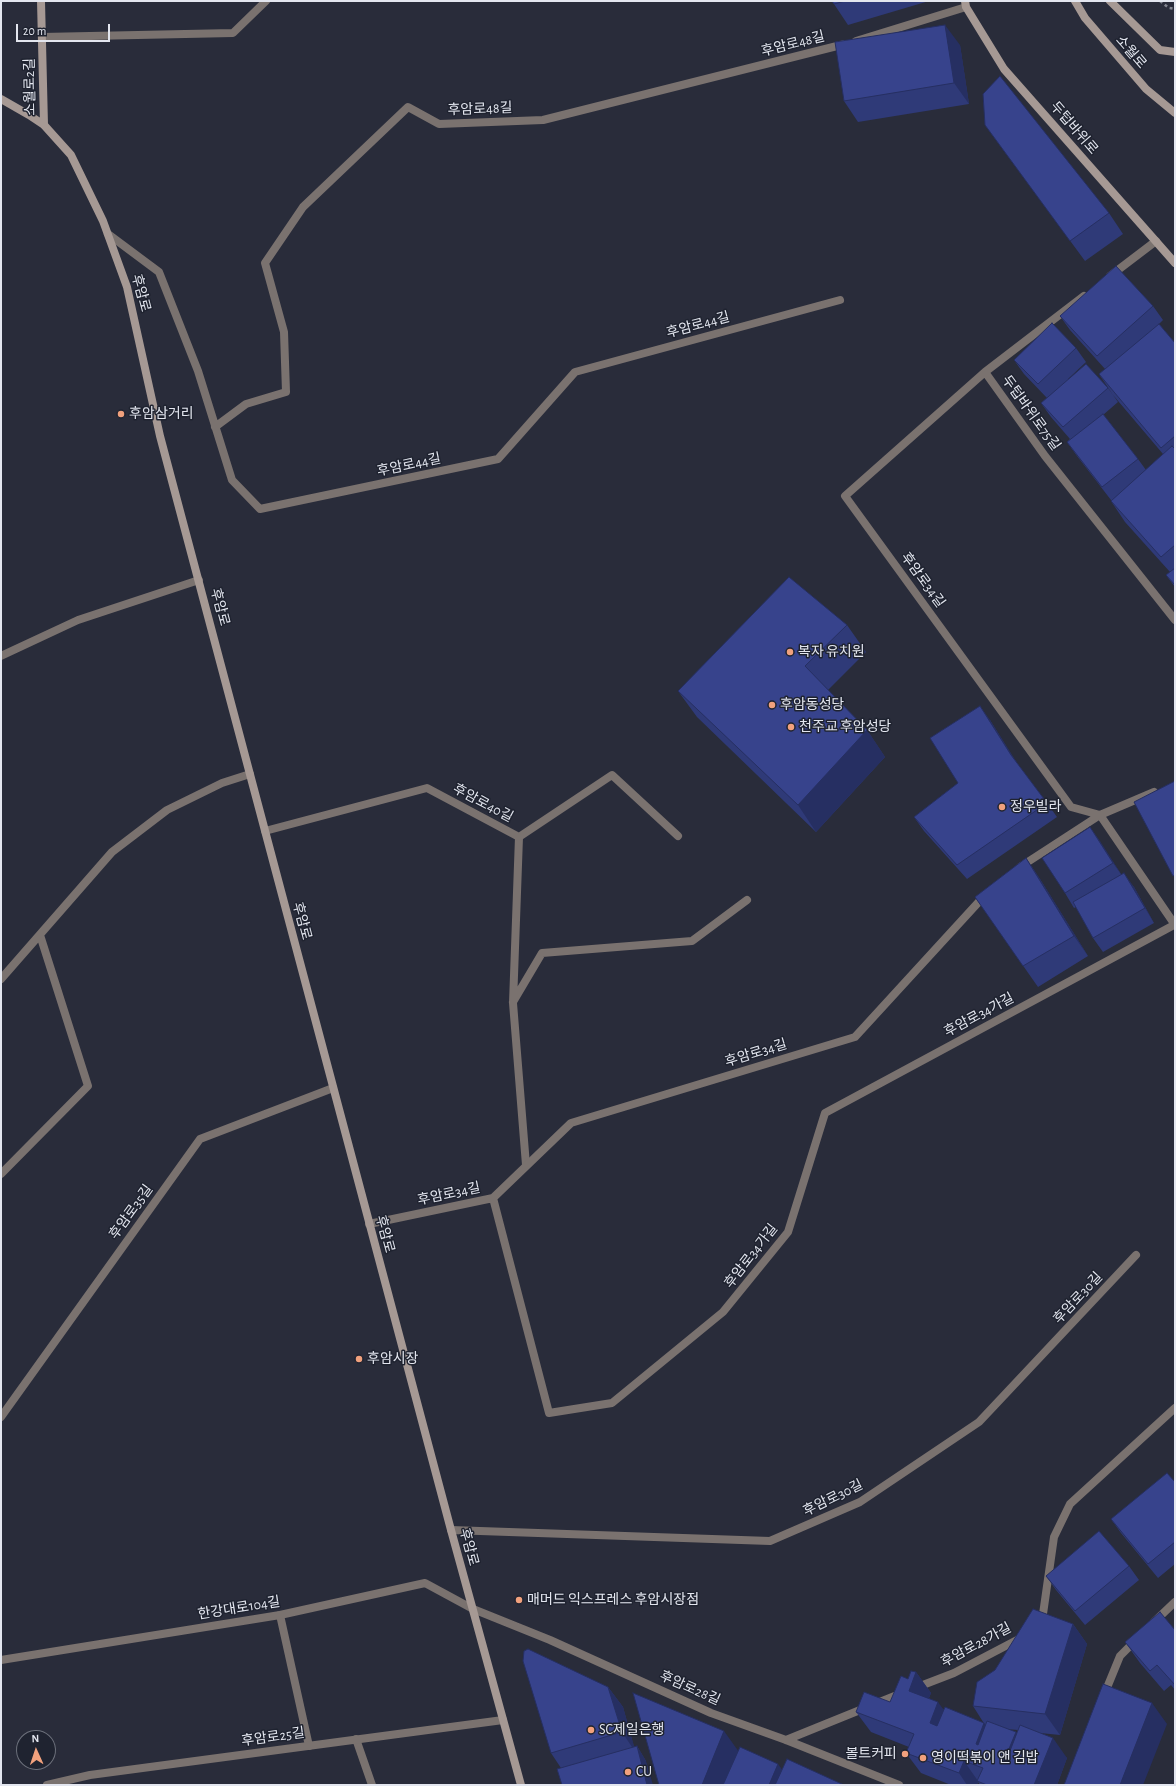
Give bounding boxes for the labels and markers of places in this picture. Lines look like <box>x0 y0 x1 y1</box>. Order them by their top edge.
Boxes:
place label: 후암삼거리 <box>129 406 193 422</box>
marker: 후암삼거리 <box>116 409 126 419</box>
place label: 복자 유치원 <box>798 644 865 660</box>
marker: 복자 유치원 <box>785 647 795 657</box>
place label: 후암동성당 <box>780 697 844 713</box>
marker: 후암동성당 <box>767 700 777 710</box>
place label: 천주교 후암성당 <box>799 719 891 735</box>
marker: 천주교 후암성당 <box>786 722 796 732</box>
place label: 정우빌라 <box>1010 799 1062 815</box>
marker: 정우빌라 <box>997 802 1007 812</box>
place label: 후암시장 <box>367 1351 419 1367</box>
marker: 후암시장 <box>354 1354 364 1364</box>
place label: 매머드 익스프레스 후암시장점 <box>527 1592 699 1608</box>
marker: 매머드 익스프레스 후암시장점 <box>514 1595 524 1605</box>
place label: SC제일은행 <box>599 1722 664 1738</box>
marker: SC제일은행 <box>586 1725 596 1735</box>
place label: 볼트커피 <box>845 1746 897 1762</box>
marker: 볼트커피 <box>900 1749 910 1759</box>
place label: 영이떡볶이 앤 김밥 <box>931 1750 1039 1766</box>
marker: 영이떡볶이 앤 김밥 <box>918 1753 928 1763</box>
place label: CU <box>636 1764 652 1780</box>
marker: CU <box>623 1767 633 1777</box>

